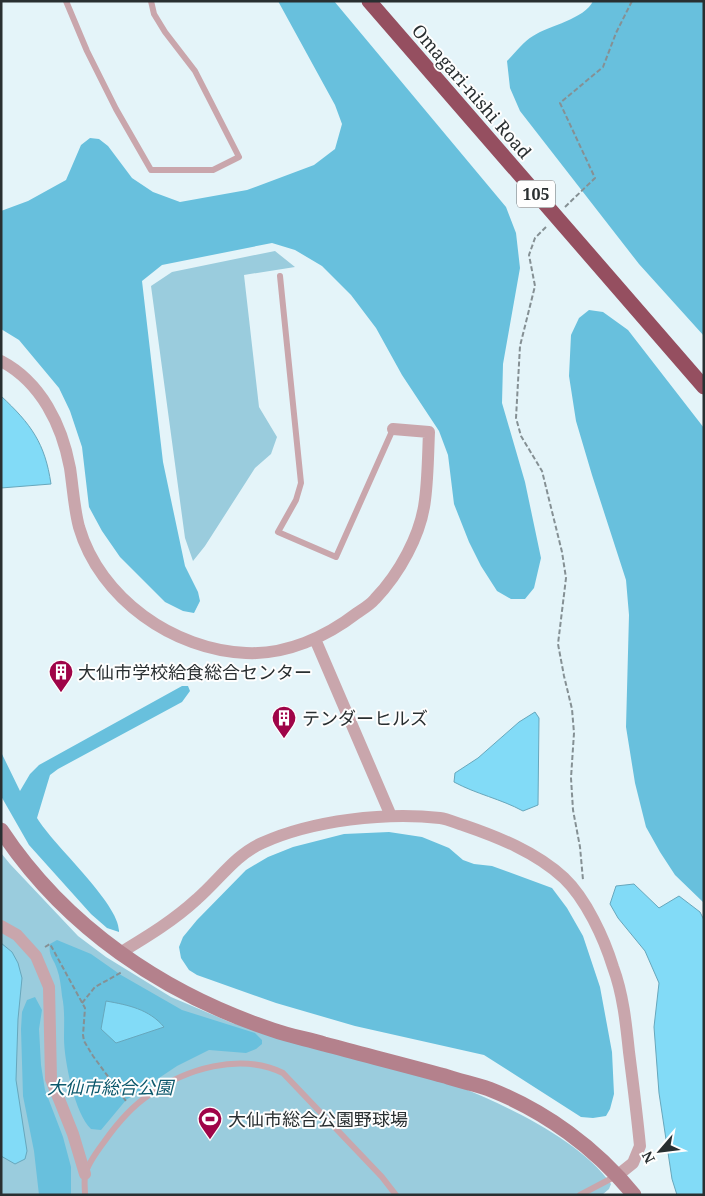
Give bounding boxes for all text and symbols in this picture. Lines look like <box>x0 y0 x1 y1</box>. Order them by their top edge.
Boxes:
street label: Omagari-nishi Road <box>407 19 537 163</box>
road number: 105 <box>517 180 555 208</box>
building icon: 大仙市学校給食総合センター <box>48 659 74 693</box>
place label: 大仙市学校給食総合センター <box>78 660 312 684</box>
building icon: テンダーヒルズ <box>271 705 297 739</box>
place label: テンダーヒルズ <box>302 706 428 730</box>
park label: 大仙市総合公園 <box>47 1075 176 1099</box>
sports icon: 大仙市総合公園野球場 <box>197 1106 223 1140</box>
place label: 大仙市総合公園野球場 <box>228 1107 408 1131</box>
north arrow <box>635 1126 685 1176</box>
text: N <box>637 1148 659 1167</box>

